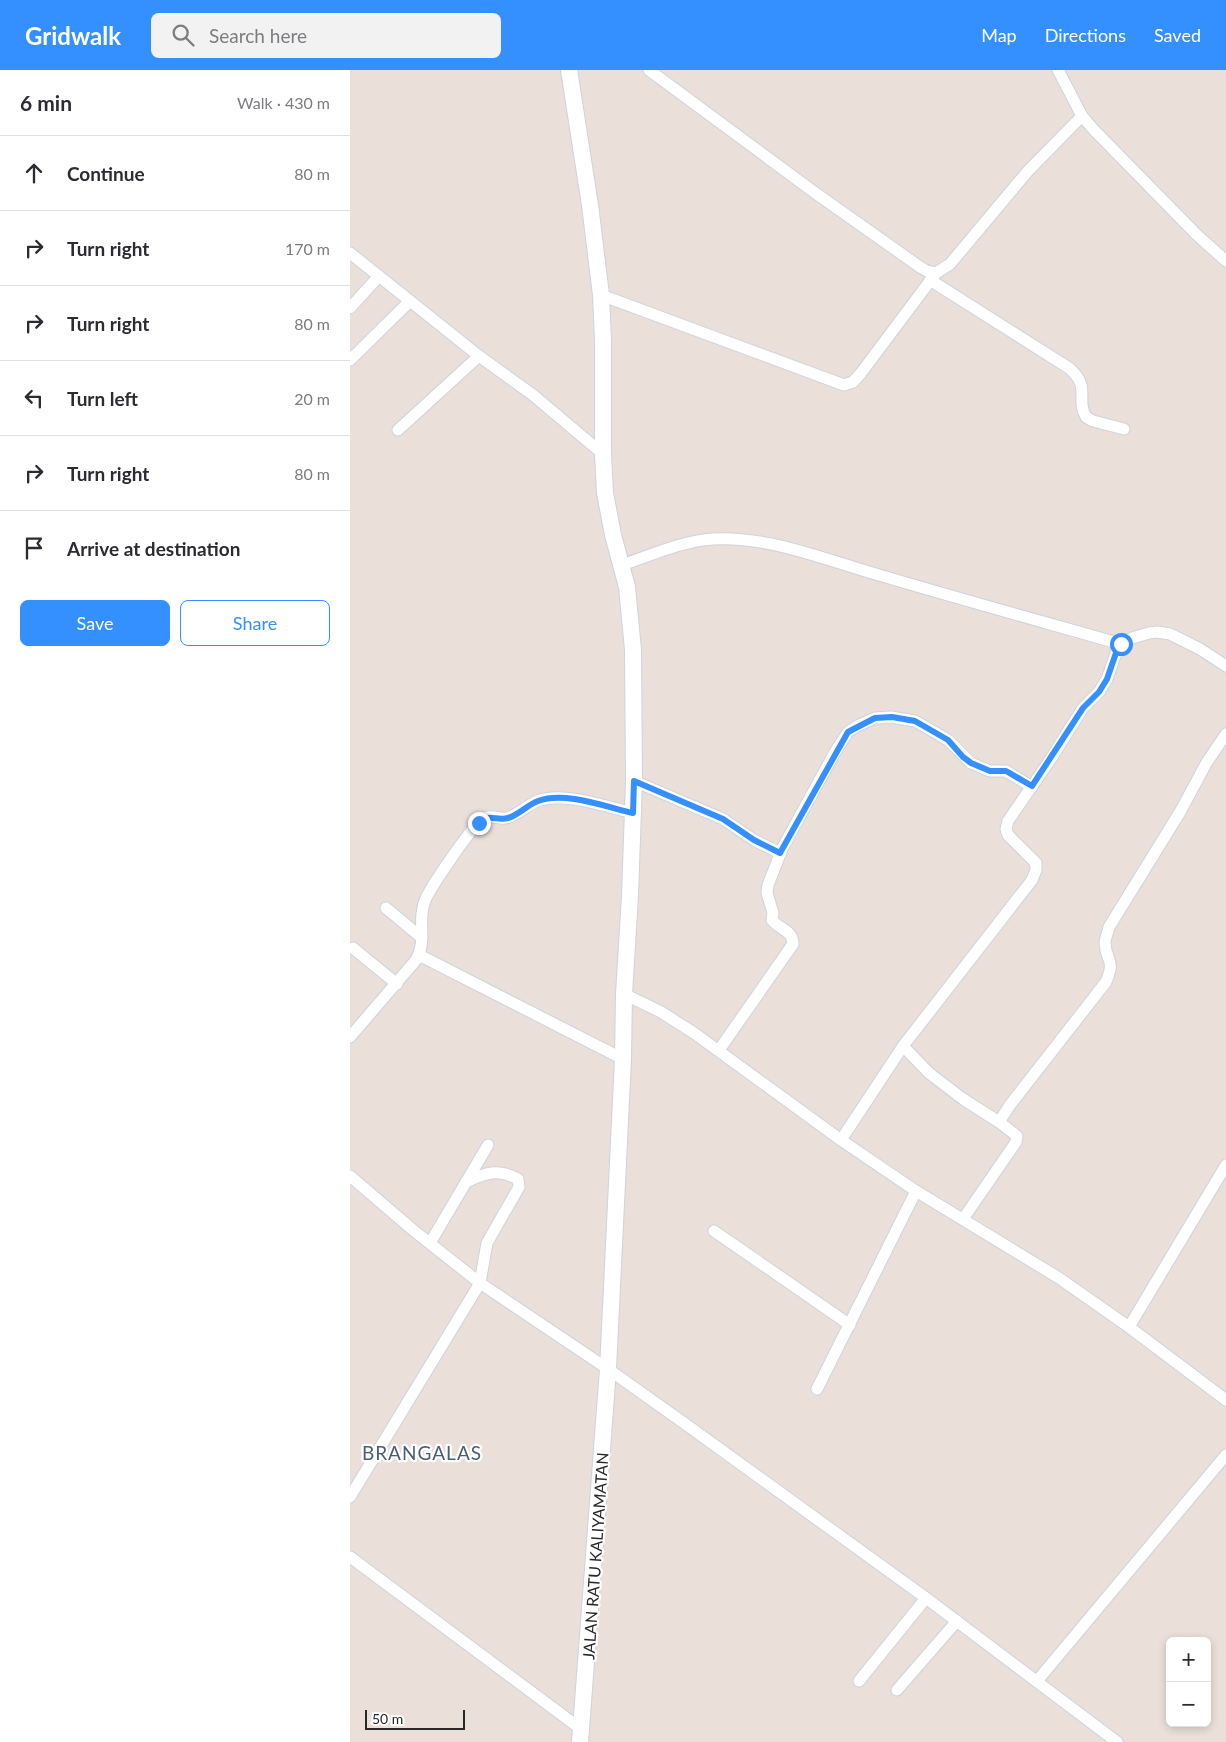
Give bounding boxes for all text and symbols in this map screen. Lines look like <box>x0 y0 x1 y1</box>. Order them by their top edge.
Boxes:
search box <box>151 13 501 58</box>
text: Gridwalk <box>25 21 121 50</box>
icon: search <box>169 21 197 49</box>
text: Search here <box>209 24 307 47</box>
text: Map <box>981 24 1017 46</box>
text: Directions <box>1045 24 1126 46</box>
text: Saved <box>1154 24 1201 46</box>
text: 6 min <box>20 90 72 115</box>
text: Walk · 430 m <box>237 93 330 112</box>
icon: ahead <box>20 159 48 187</box>
text: Continue <box>67 162 145 185</box>
text: 80 m <box>294 164 330 183</box>
icon: right <box>20 234 48 262</box>
text: Turn right <box>67 237 149 260</box>
text: 170 m <box>285 239 330 258</box>
icon: right <box>20 309 48 337</box>
text: Turn right <box>67 312 149 335</box>
text: 80 m <box>294 314 330 333</box>
icon: left <box>20 384 48 412</box>
text: Turn left <box>67 387 138 410</box>
text: 20 m <box>294 389 330 408</box>
icon: right <box>20 459 48 487</box>
text: Turn right <box>67 462 149 485</box>
text: 80 m <box>294 464 330 483</box>
icon: arrive <box>20 534 48 562</box>
text: Arrive at destination <box>67 537 240 560</box>
button: Save <box>20 600 170 646</box>
button: Share <box>180 600 330 646</box>
route start <box>1110 633 1133 656</box>
route end <box>468 812 491 835</box>
district label: BRANGALAS <box>362 1441 482 1464</box>
street label: JALAN RATU KALIYAMATAN <box>578 1452 612 1660</box>
map controls <box>1166 1637 1211 1727</box>
button: + <box>1166 1637 1211 1682</box>
button: − <box>1166 1682 1211 1727</box>
scale bar <box>365 1707 465 1730</box>
text: 50 m <box>372 1710 403 1727</box>

